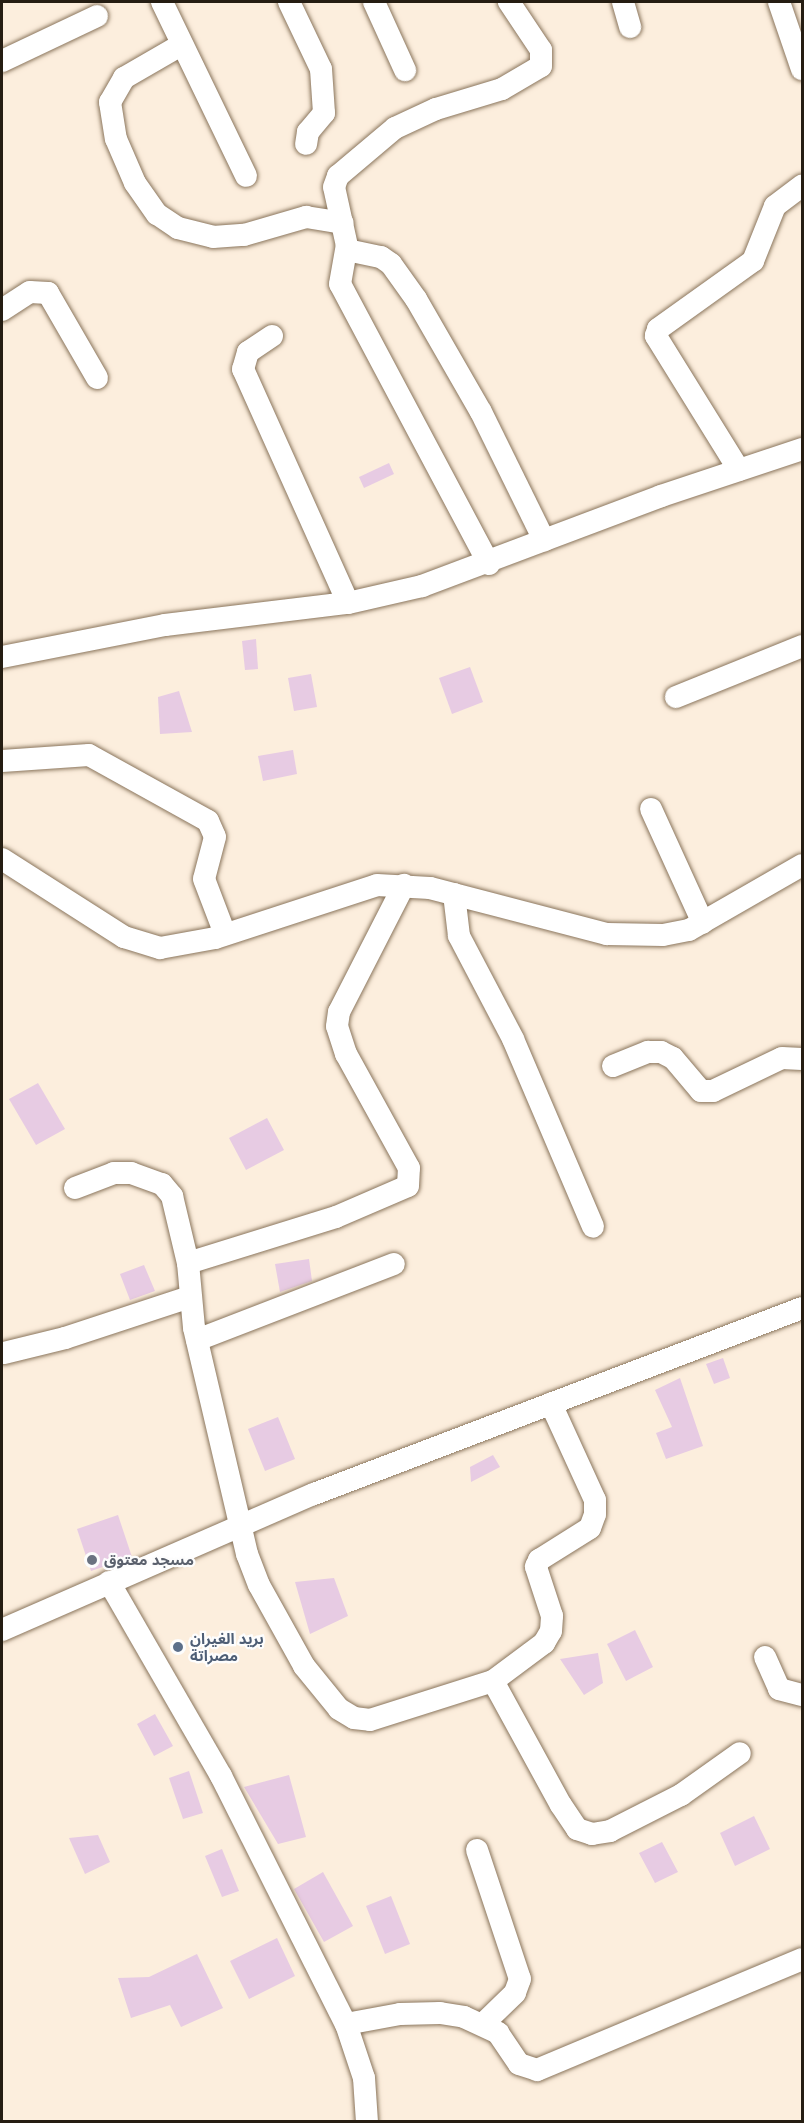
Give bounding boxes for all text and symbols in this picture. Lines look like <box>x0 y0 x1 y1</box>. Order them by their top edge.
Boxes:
place label: مسجد معتوق <box>104 1551 194 1569</box>
marker: مسجد معتوق <box>85 1553 99 1567</box>
place label: بريد الغيران مصراتة <box>190 1629 264 1664</box>
marker: بريد الغيران مصراتة <box>171 1640 185 1654</box>

